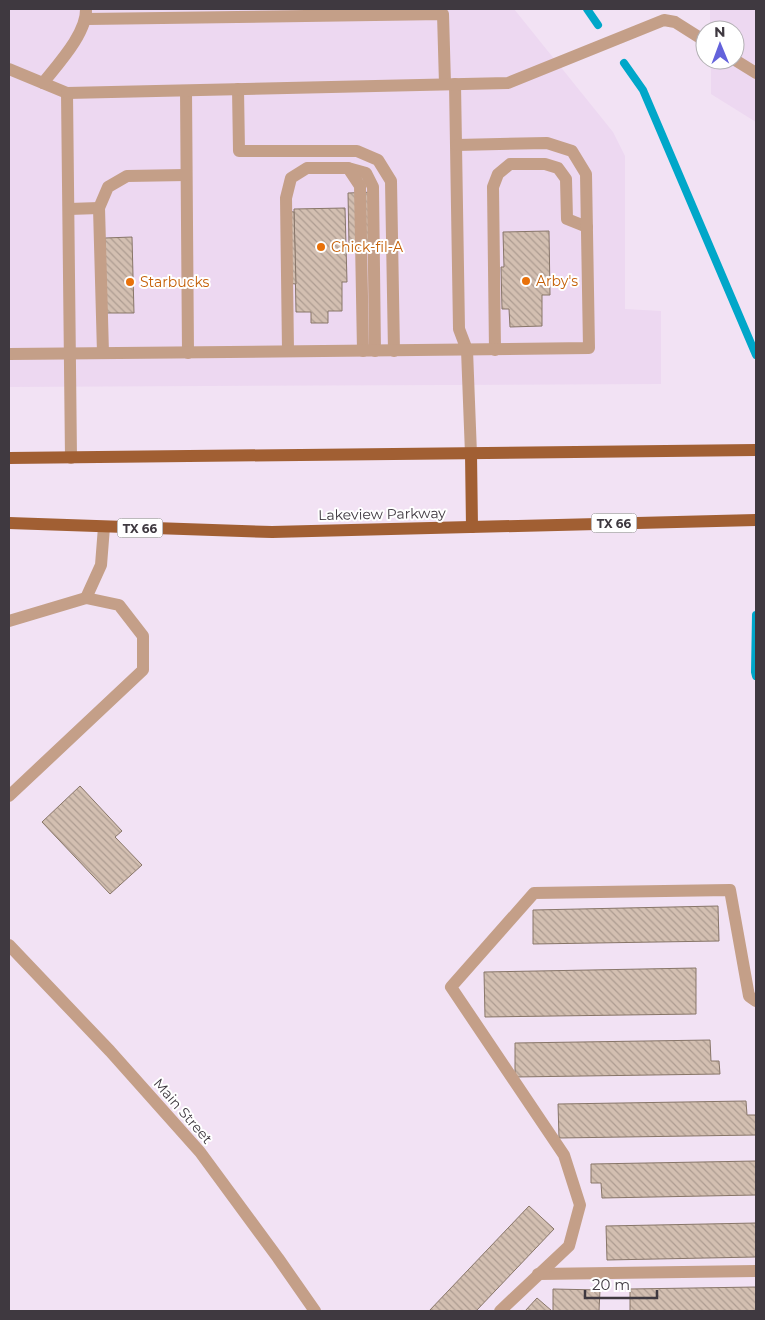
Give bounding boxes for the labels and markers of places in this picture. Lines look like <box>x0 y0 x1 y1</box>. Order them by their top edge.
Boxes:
place label: Chick-fil-A <box>331 238 404 256</box>
marker: Chick-fil-A <box>315 241 327 253</box>
place label: Arby's <box>536 272 578 290</box>
place label: Starbucks <box>140 273 210 291</box>
marker: Arby's <box>520 275 532 287</box>
marker: Starbucks <box>124 276 136 288</box>

